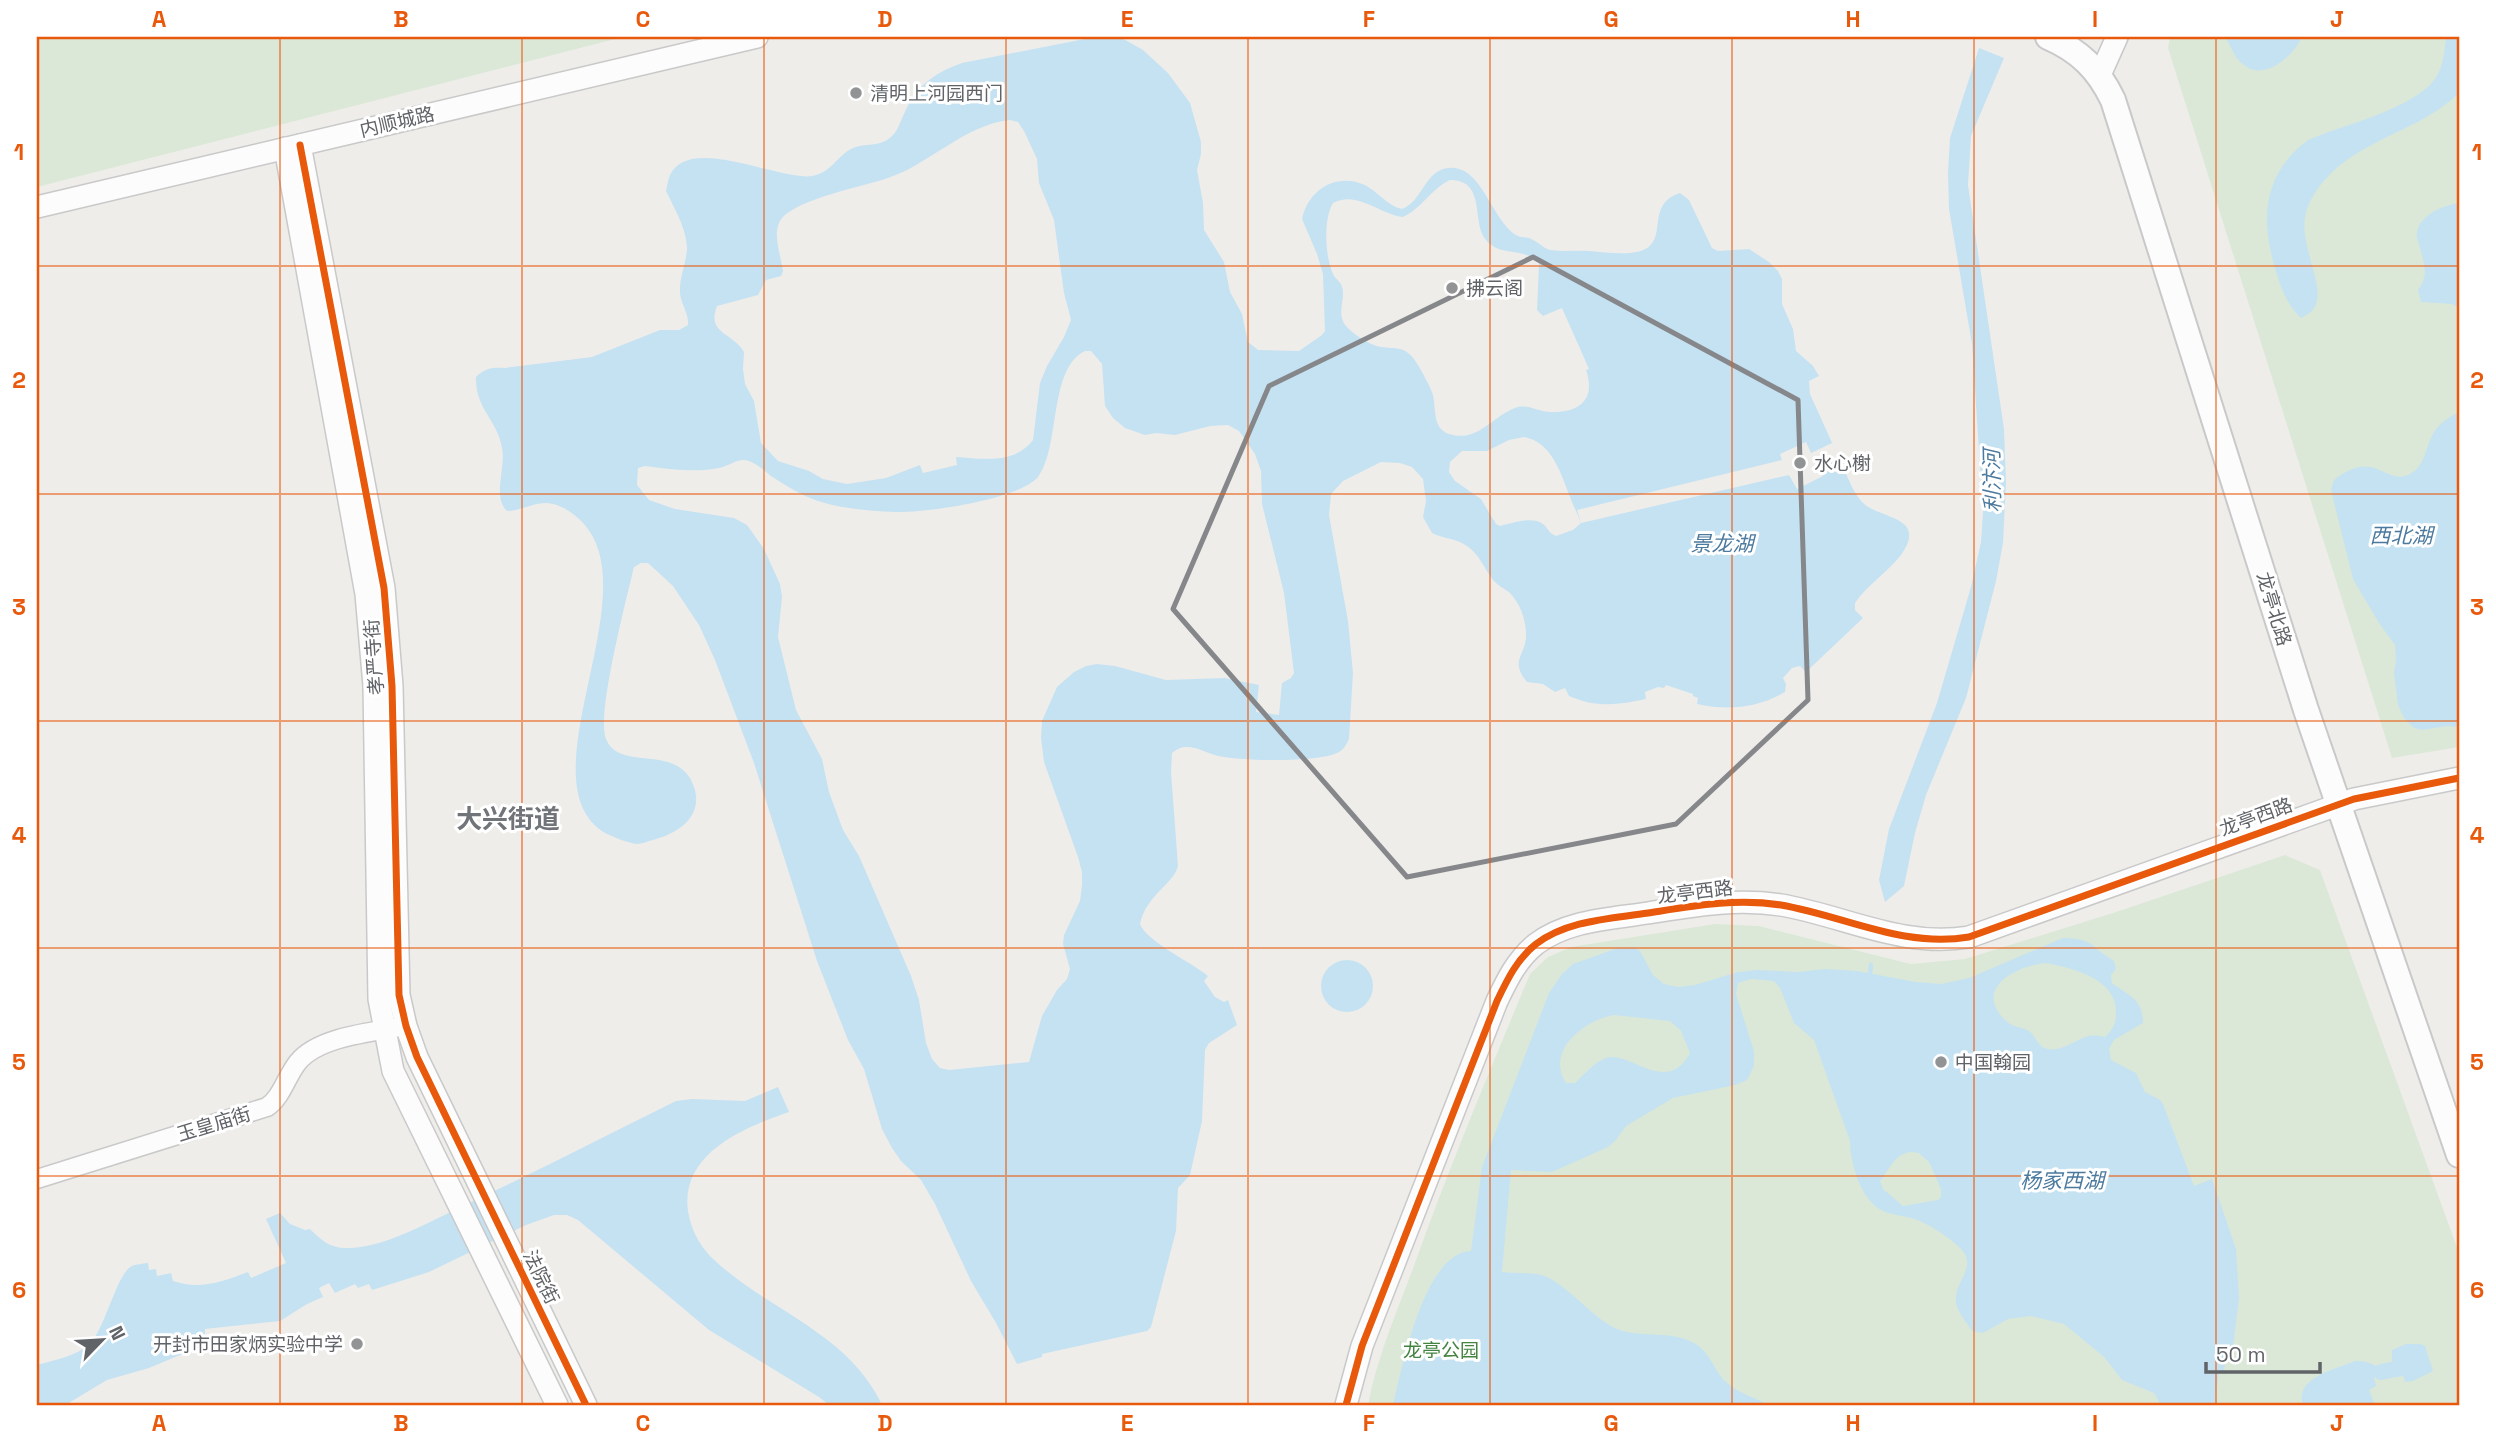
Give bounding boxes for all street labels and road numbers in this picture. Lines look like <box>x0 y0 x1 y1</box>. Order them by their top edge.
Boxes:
street label: 内顺城路 <box>357 101 437 143</box>
street label: 龙亭北路 <box>2251 569 2297 649</box>
street label: 孝严寺街 <box>359 618 389 696</box>
street label: 龙亭西路 <box>2216 792 2296 842</box>
street label: 龙亭西路 <box>1656 875 1734 909</box>
street label: 玉皇庙街 <box>174 1101 254 1147</box>
street label: 法院街 <box>517 1246 565 1308</box>

